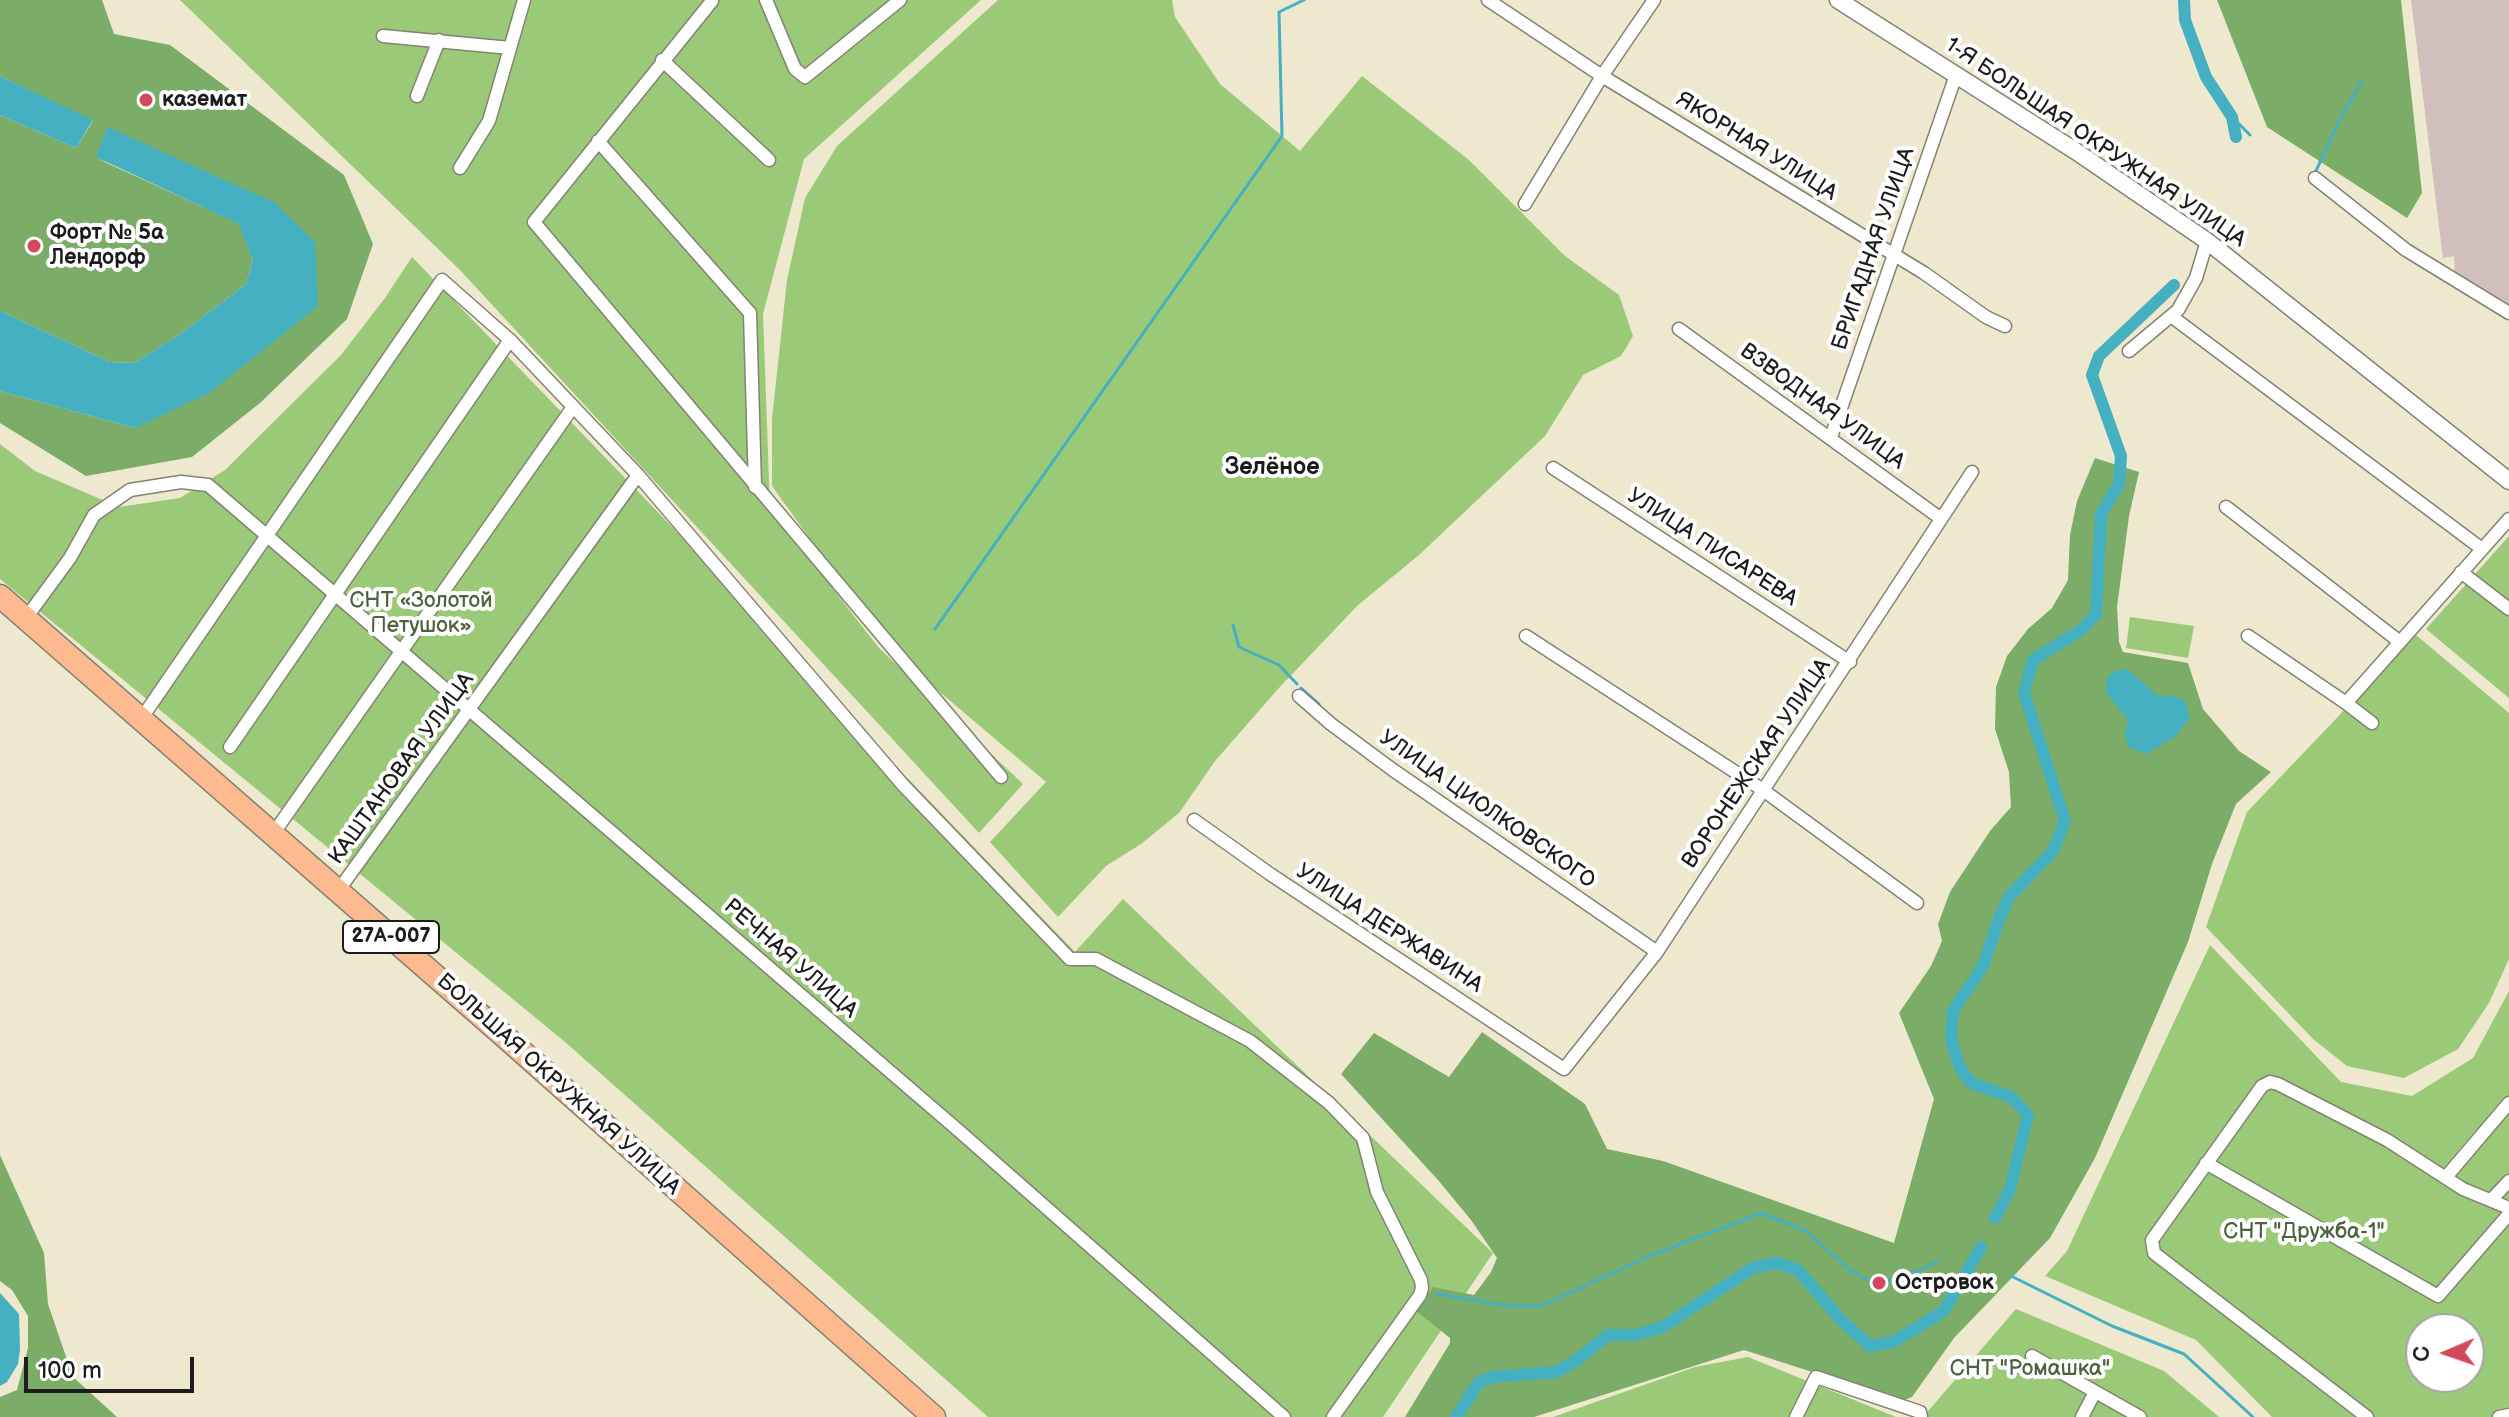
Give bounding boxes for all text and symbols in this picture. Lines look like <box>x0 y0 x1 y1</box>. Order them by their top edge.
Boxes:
street label: 1-Я БОЛЬШАЯ ОКРУЖНАЯ УЛИЦА <box>1940 32 2250 254</box>
place label: каземат <box>162 87 247 113</box>
street label: ЯКОРНАЯ УЛИЦА <box>1671 87 1841 207</box>
marker: каземат <box>137 91 155 109</box>
street label: БРИГАДНАЯ УЛИЦА <box>1827 144 1921 354</box>
place label: Форт № 5а Лендорф <box>50 220 164 272</box>
marker: Форт № 5а Лендорф <box>25 237 43 255</box>
street label: ВЗВОДНАЯ УЛИЦА <box>1734 338 1910 476</box>
district label: Зелёное <box>1224 454 1320 482</box>
street label: УЛИЦА ПИСАРЕВА <box>1622 483 1802 613</box>
park label: СНТ «Золотой Петушок» <box>349 588 493 640</box>
street label: ВОРОНЕЖСКАЯ УЛИЦА <box>1677 654 1837 874</box>
street label: КАШТАНОВАЯ УЛИЦА <box>324 668 480 870</box>
street label: УЛИЦА ЦИОЛКОВСКОГО <box>1374 725 1600 895</box>
street label: УЛИЦА ДЕРЖАВИНА <box>1291 859 1487 999</box>
street label: РЕЧНАЯ УЛИЦА <box>718 894 862 1024</box>
road number: 27А-007 <box>343 921 439 953</box>
street label: БОЛЬШАЯ ОКРУЖНАЯ УЛИЦА <box>431 969 685 1201</box>
park label: СНТ "Дружба-1" <box>2223 1219 2385 1245</box>
place label: Островок <box>1895 1270 1994 1296</box>
marker: Островок <box>1870 1274 1888 1292</box>
north arrow <box>2405 1313 2485 1393</box>
scale bar <box>28 1341 198 1391</box>
text: С <box>2409 1346 2436 1362</box>
text: 100 m <box>38 1356 102 1385</box>
park label: СНТ "Ромашка" <box>1950 1356 2110 1382</box>

